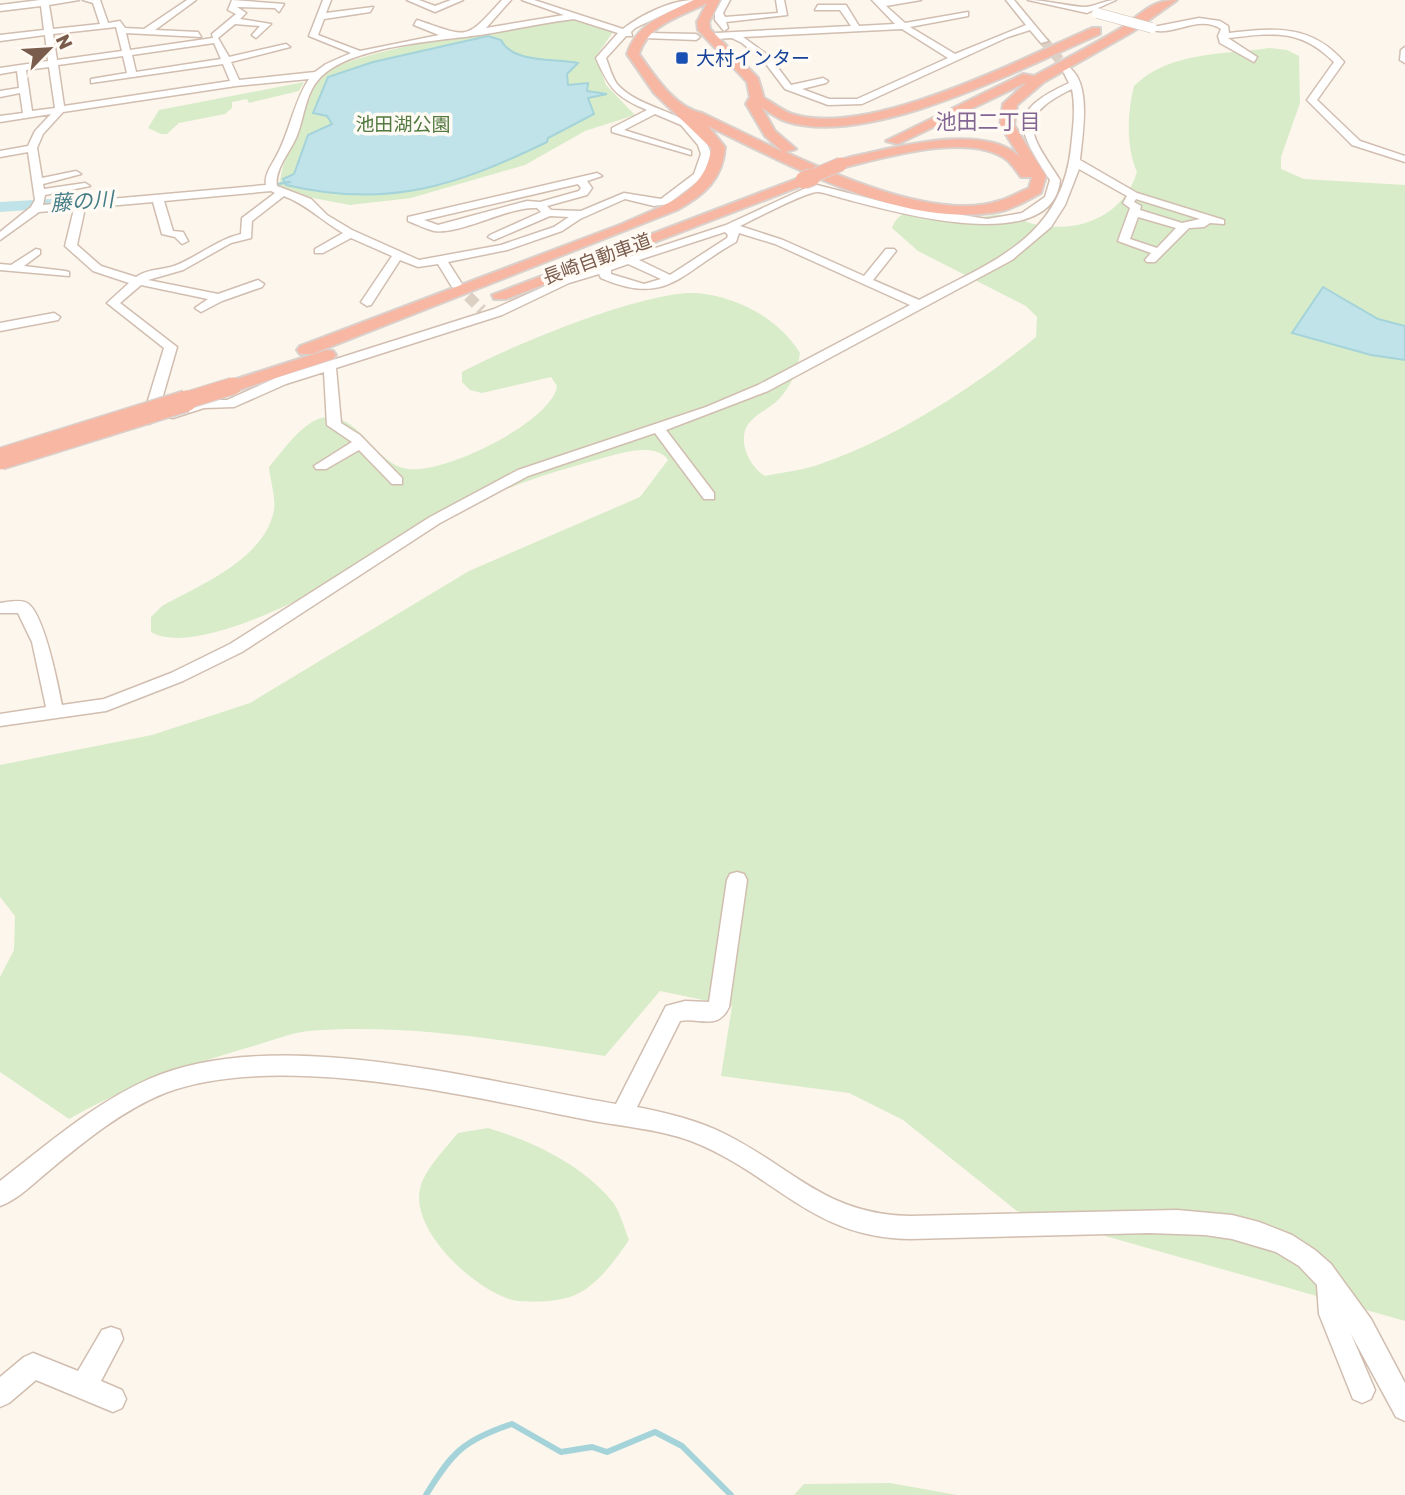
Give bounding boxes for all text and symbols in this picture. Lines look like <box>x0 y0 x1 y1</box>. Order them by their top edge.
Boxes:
north arrow <box>14 14 84 84</box>
text: N <box>51 31 77 53</box>
place label: 大村インター <box>696 47 810 70</box>
marker: 大村インター <box>674 50 690 66</box>
district label: 池田二丁目 <box>936 109 1041 134</box>
park label: 池田湖公園 <box>355 113 451 136</box>
water label: 藤の川 <box>50 186 116 216</box>
street label: 長崎自動車道 <box>539 229 655 289</box>

